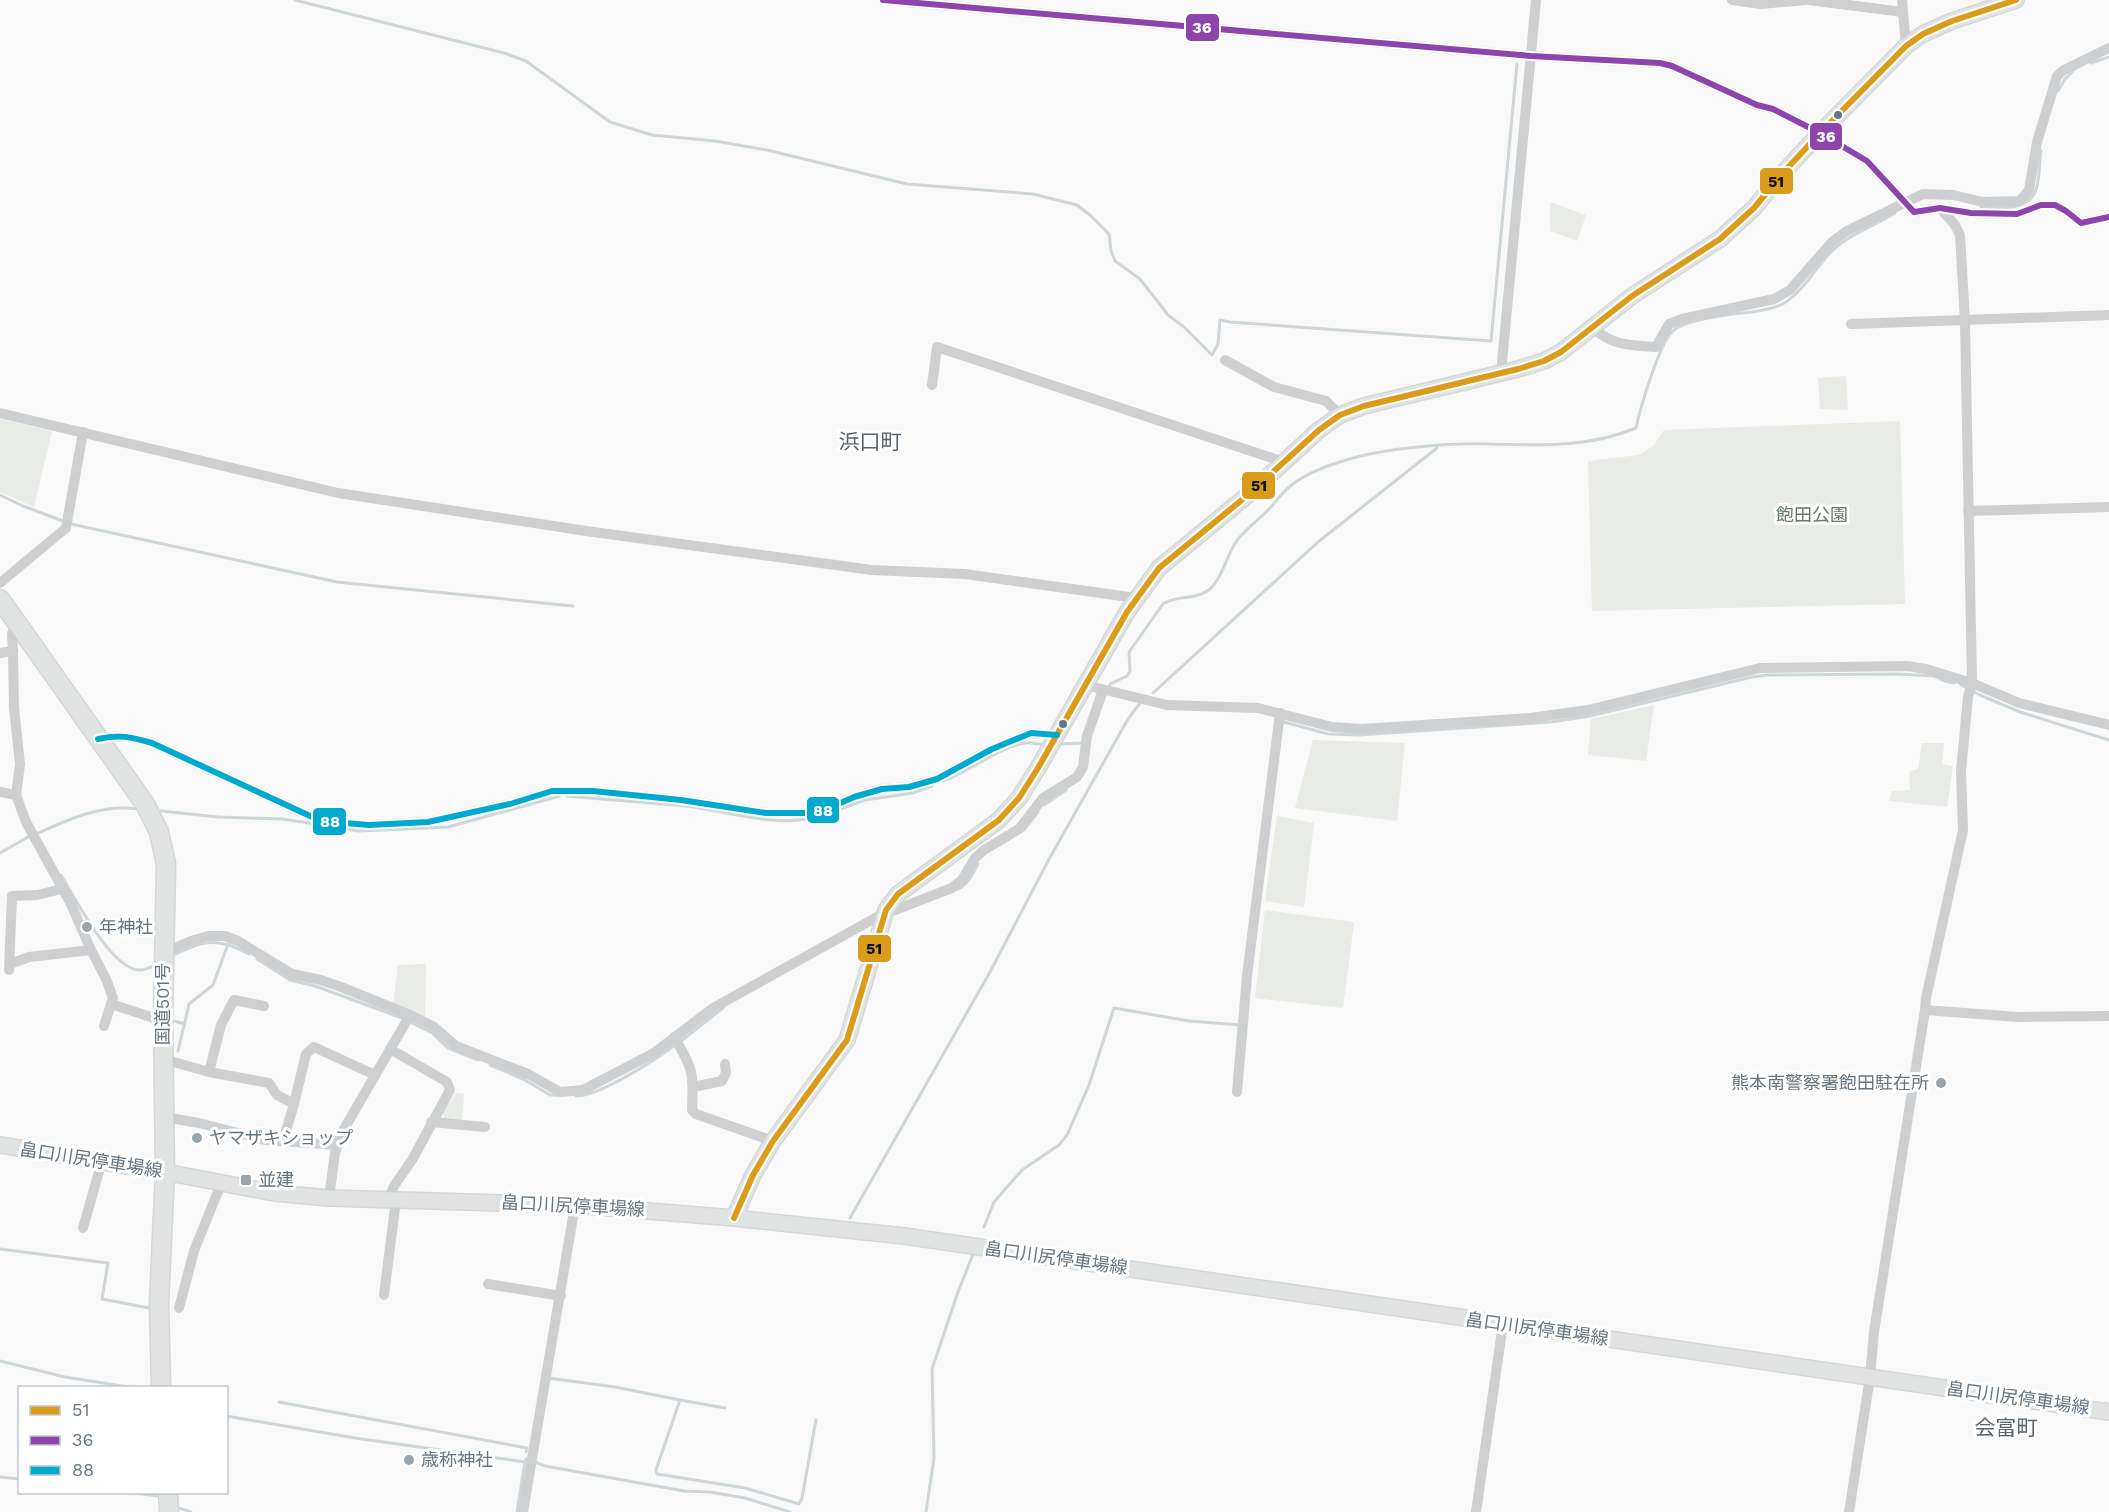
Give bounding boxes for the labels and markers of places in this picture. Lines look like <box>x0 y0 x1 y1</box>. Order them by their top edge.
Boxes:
unlabelled marker <box>1832 109 1844 121</box>
unlabelled marker <box>1057 718 1069 730</box>
place label: 年神社 <box>99 916 153 937</box>
marker: 年神社 <box>80 920 94 934</box>
place label: 熊本南警察署飽田駐在所 <box>1731 1072 1929 1093</box>
marker: 熊本南警察署飽田駐在所 <box>1934 1076 1948 1090</box>
place label: ヤマザキショップ <box>209 1127 353 1148</box>
marker: ヤマザキショップ <box>190 1131 204 1145</box>
place label: 並建 <box>258 1169 294 1190</box>
marker: 並建 <box>239 1173 253 1187</box>
place label: 歳称神社 <box>421 1449 493 1470</box>
marker: 歳称神社 <box>402 1453 416 1467</box>

